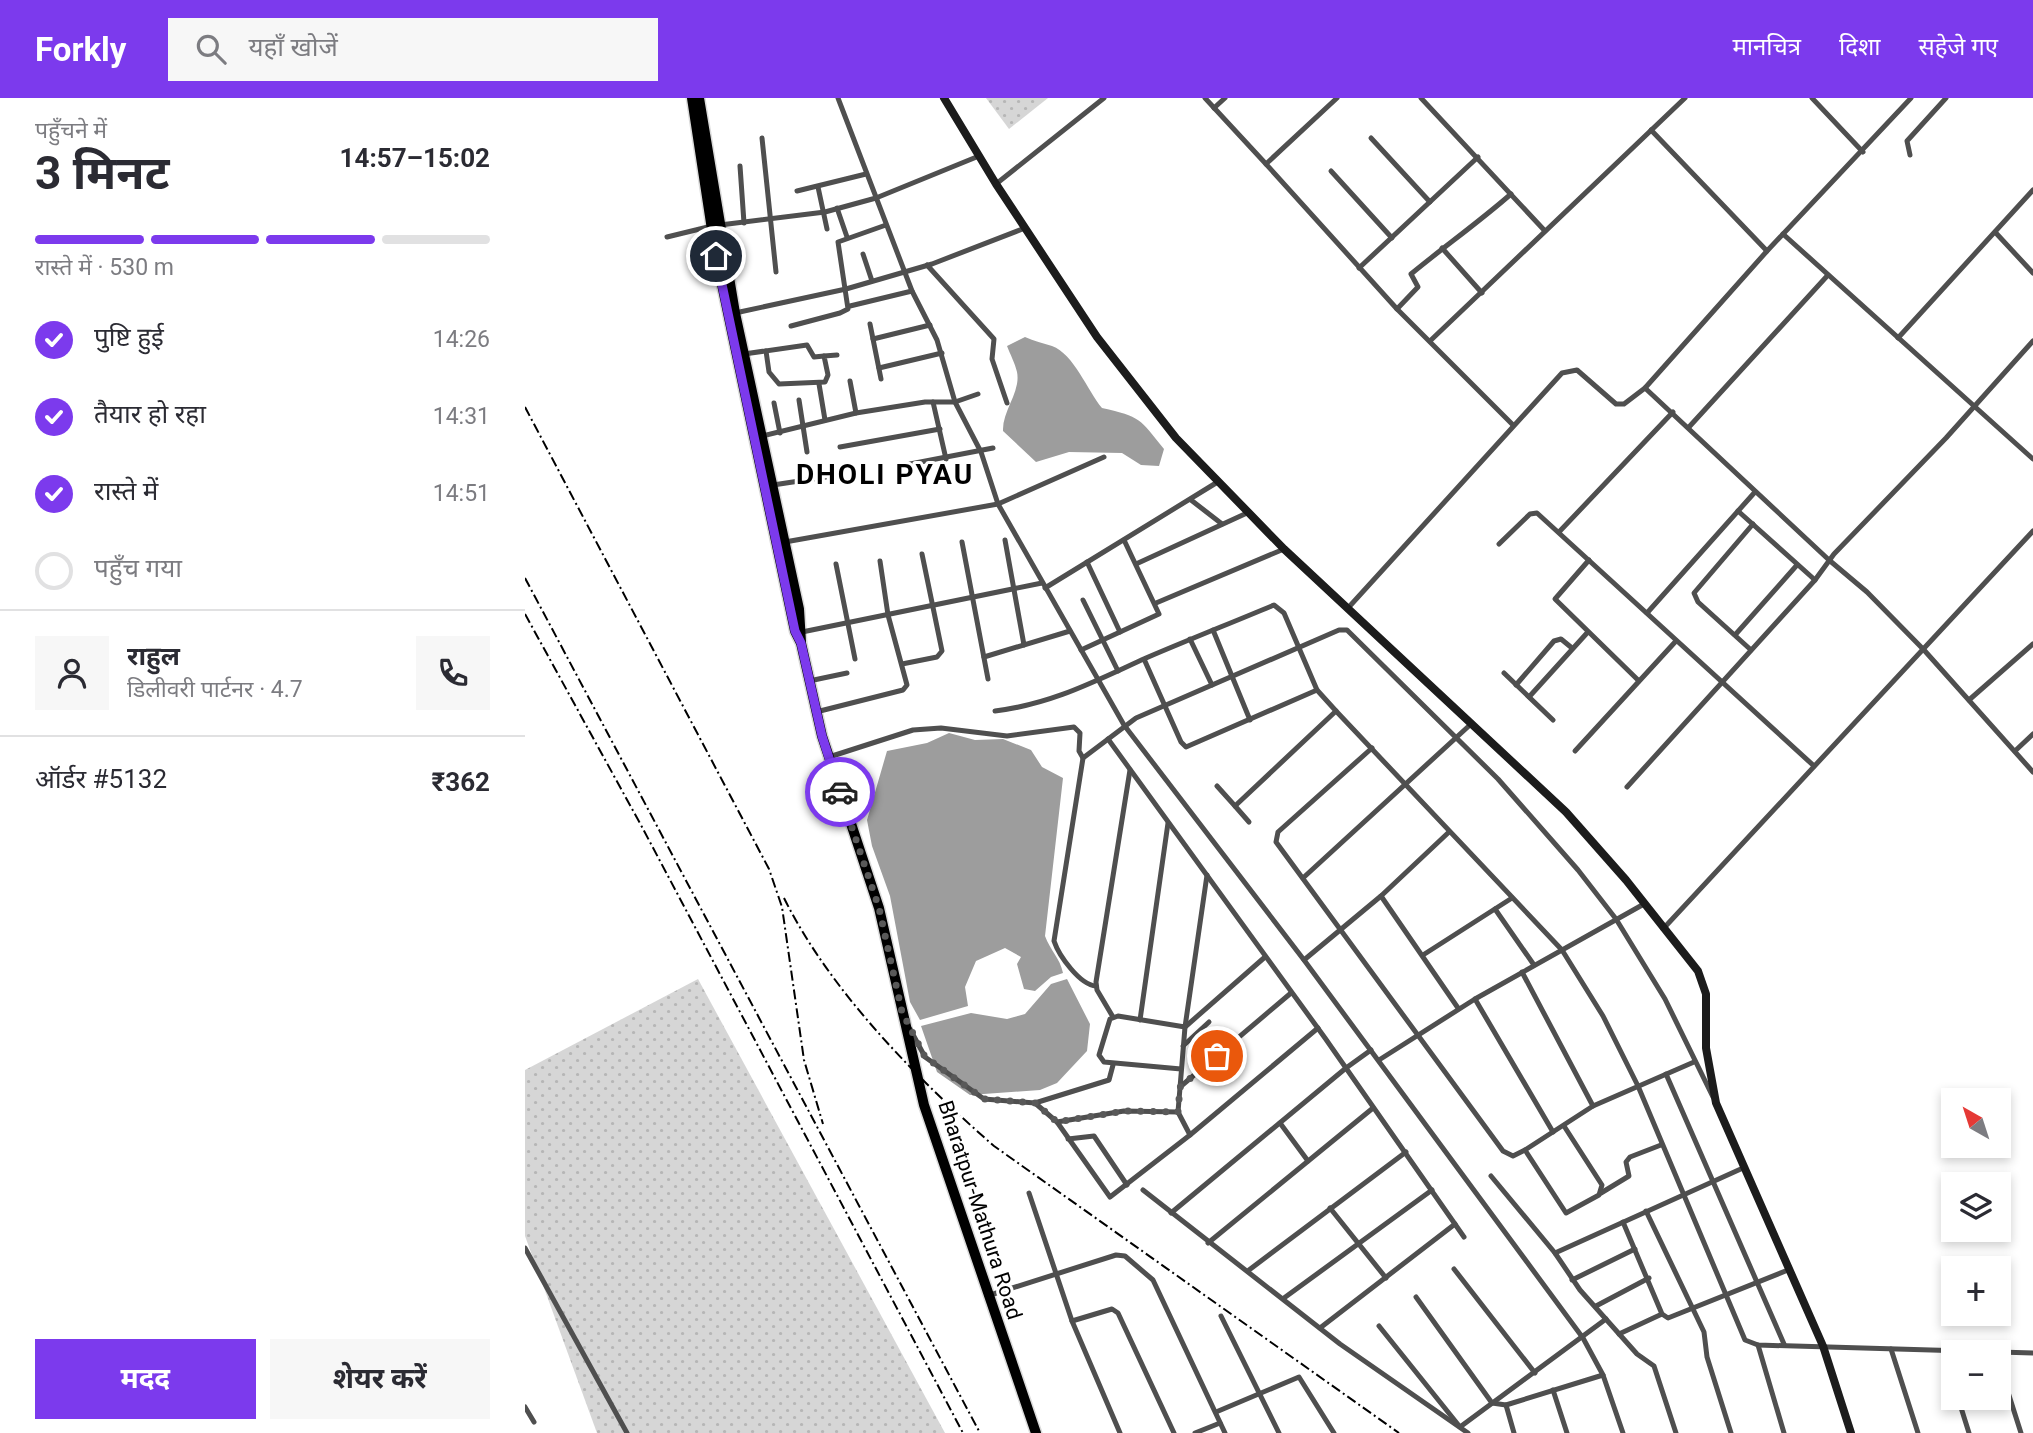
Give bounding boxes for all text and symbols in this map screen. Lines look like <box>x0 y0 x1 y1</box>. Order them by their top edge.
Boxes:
search box <box>168 18 658 81</box>
text: Forkly <box>35 30 126 69</box>
icon: search <box>192 30 230 68</box>
text: यहाँ खोजें <box>248 32 338 62</box>
text: मानचित्र <box>1732 33 1801 61</box>
text: दिशा <box>1839 33 1880 61</box>
text: सहेजे गए <box>1918 33 1998 61</box>
text: पहुँचने में <box>35 117 107 144</box>
text: 14:57–15:02 <box>340 143 490 173</box>
text: 3 मिनट <box>35 146 169 200</box>
pin <box>686 226 746 286</box>
icon: home <box>697 237 735 275</box>
text: रास्ते में · 530 m <box>35 254 174 281</box>
icon: check <box>35 321 73 359</box>
text: पुष्टि हुई <box>94 322 164 352</box>
text: 14:26 <box>433 326 490 353</box>
icon: check <box>35 398 73 436</box>
text: तैयार हो रहा <box>94 399 206 429</box>
text: 14:31 <box>433 403 490 430</box>
district label: DHOLI PYAU <box>796 458 974 491</box>
icon: check <box>35 475 73 513</box>
text: रास्ते में <box>94 476 158 506</box>
text: 14:51 <box>433 480 490 507</box>
text: पहुँच गया <box>94 553 182 583</box>
button: person <box>35 636 109 710</box>
button: phone <box>416 636 490 710</box>
text: राहुल <box>127 641 180 671</box>
text: डिलीवरी पार्टनर · 4.7 <box>127 676 303 703</box>
courier <box>805 757 875 827</box>
text: ऑर्डर #5132 <box>35 764 167 794</box>
text: ₹362 <box>432 767 490 797</box>
icon: car <box>821 773 859 811</box>
pin <box>1187 1026 1247 1086</box>
icon: bag <box>1198 1037 1236 1075</box>
north arrow <box>1941 1088 2011 1158</box>
map controls <box>1941 1088 2011 1410</box>
street label: Bharatpur-Mathura Road <box>933 1098 1027 1322</box>
button: layers <box>1941 1172 2011 1242</box>
button: + <box>1941 1256 2011 1326</box>
button: मदद <box>35 1339 256 1419</box>
button: शेयर करें <box>270 1339 490 1419</box>
button: − <box>1941 1340 2011 1410</box>

